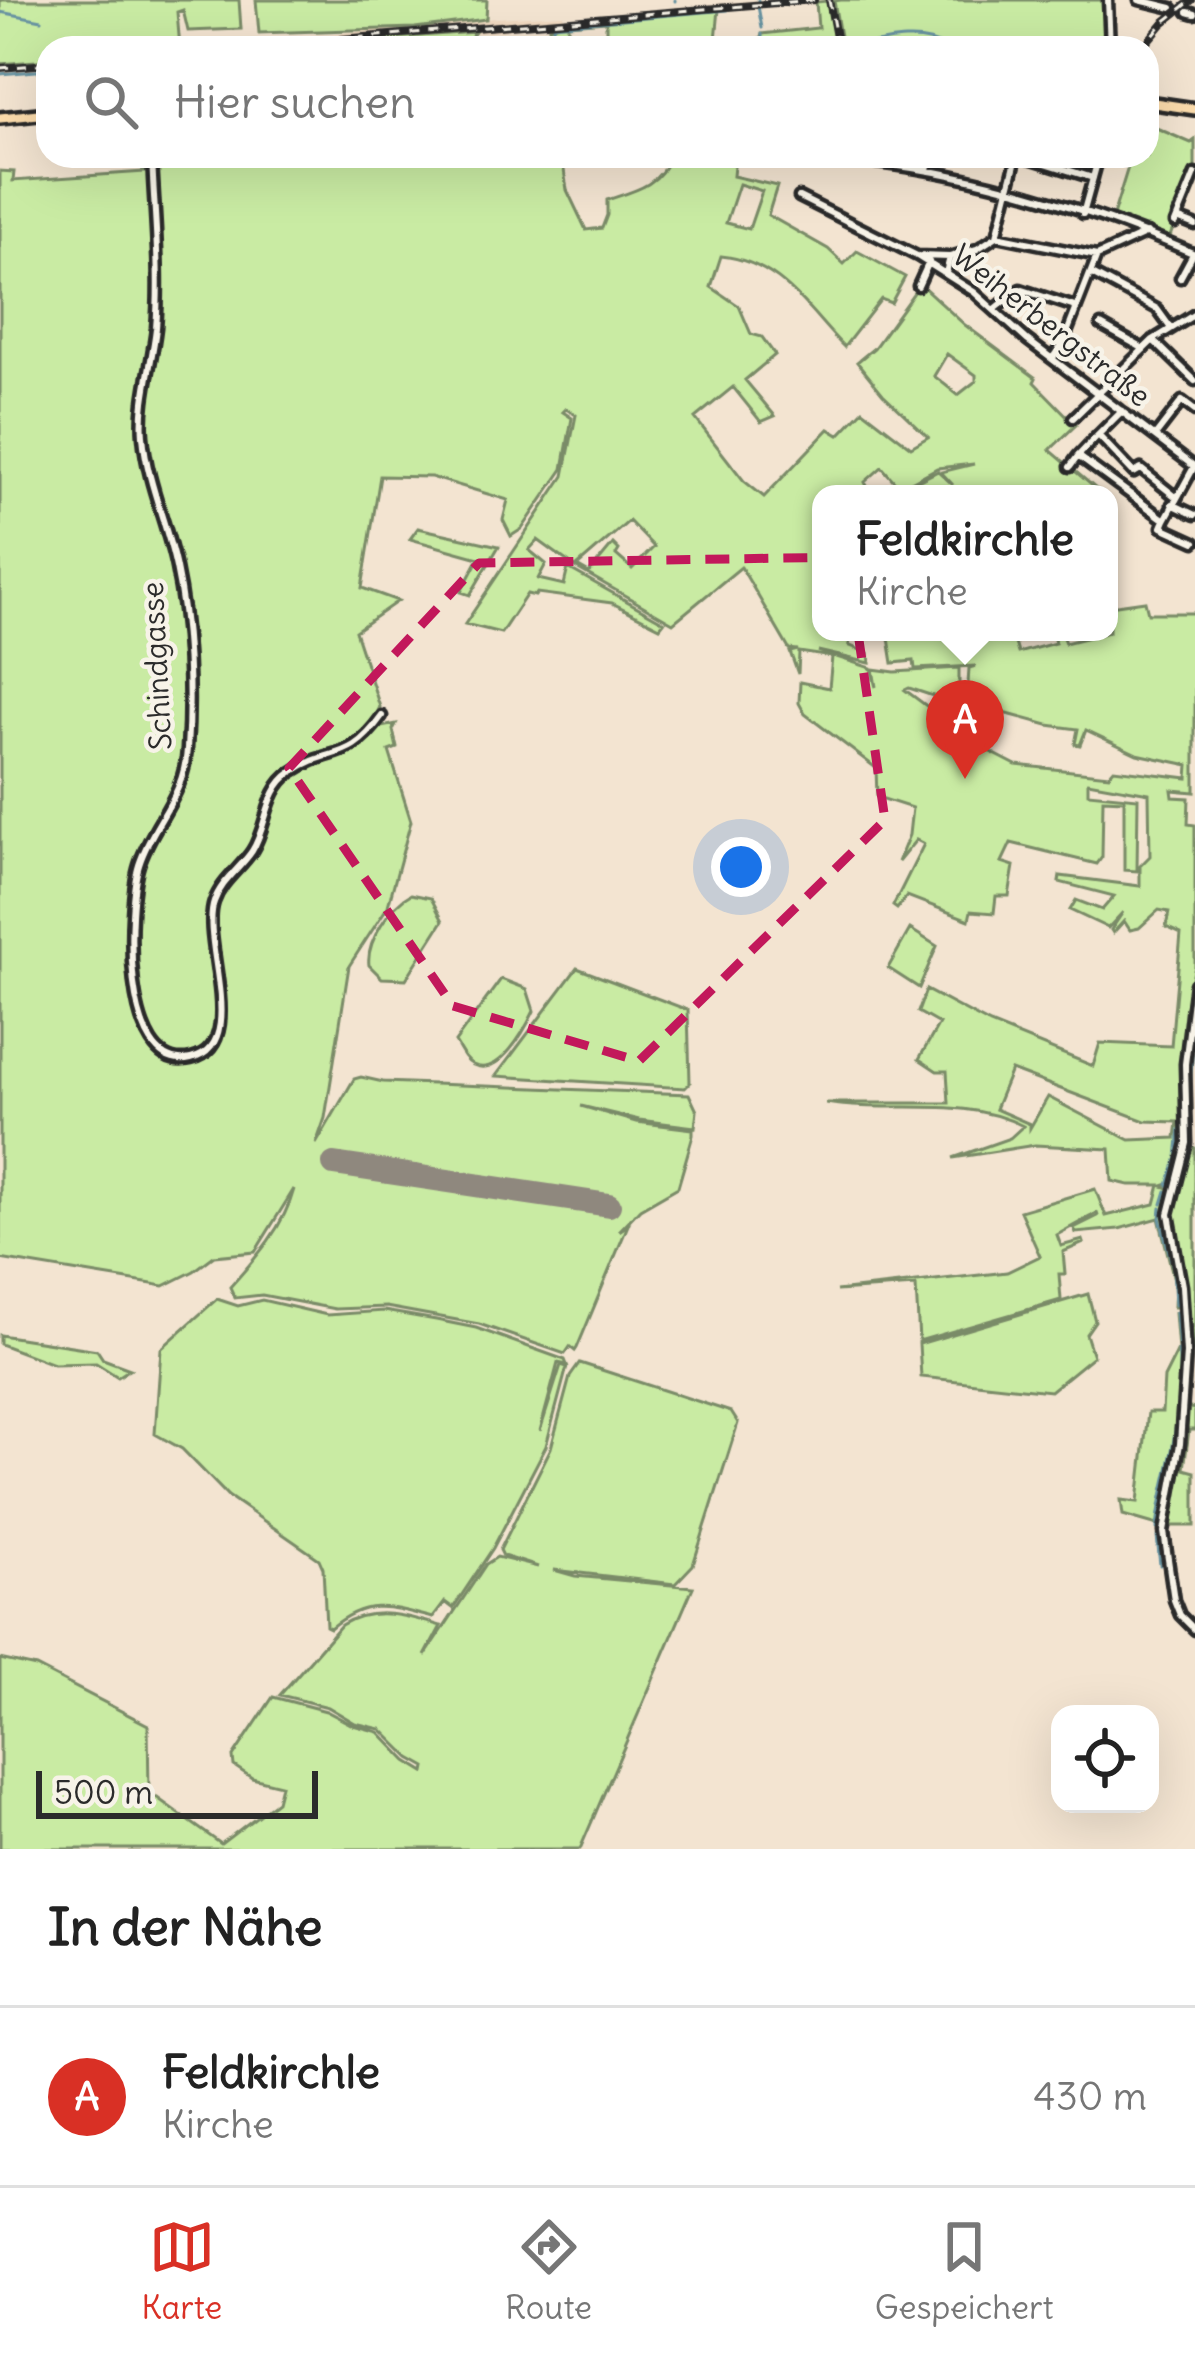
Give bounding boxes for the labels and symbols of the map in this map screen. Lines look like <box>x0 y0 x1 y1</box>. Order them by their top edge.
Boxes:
street label: Weiherbergstraße <box>945 236 1158 415</box>
street label: Schindgasse <box>133 581 179 751</box>
pin: A <box>926 680 1004 779</box>
your location <box>711 837 771 897</box>
scale bar <box>36 1765 318 1818</box>

